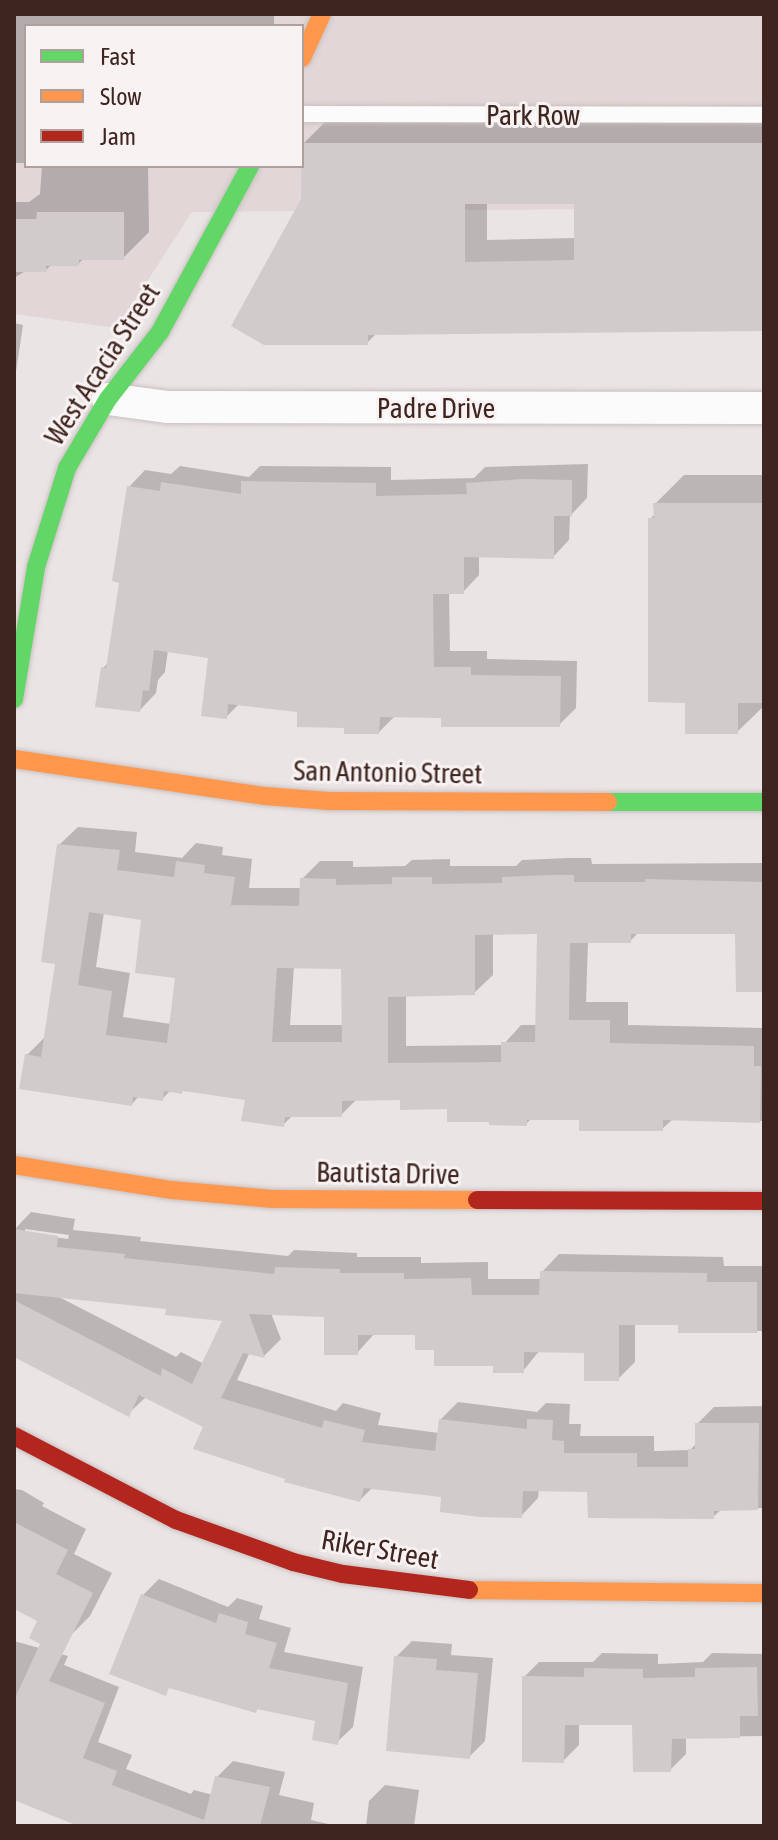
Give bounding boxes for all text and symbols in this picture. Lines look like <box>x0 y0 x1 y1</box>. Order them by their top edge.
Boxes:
legend <box>24 24 304 168</box>
text: Fast <box>100 43 136 70</box>
text: Slow <box>100 83 142 110</box>
street label: Park Row <box>486 98 580 132</box>
text: Jam <box>100 123 136 150</box>
street label: West Acacia Street <box>37 277 167 451</box>
street label: Padre Drive <box>377 391 495 425</box>
street label: San Antonio Street <box>293 754 483 790</box>
street label: Bautista Drive <box>316 1155 460 1191</box>
street label: Riker Street <box>319 1522 441 1576</box>

